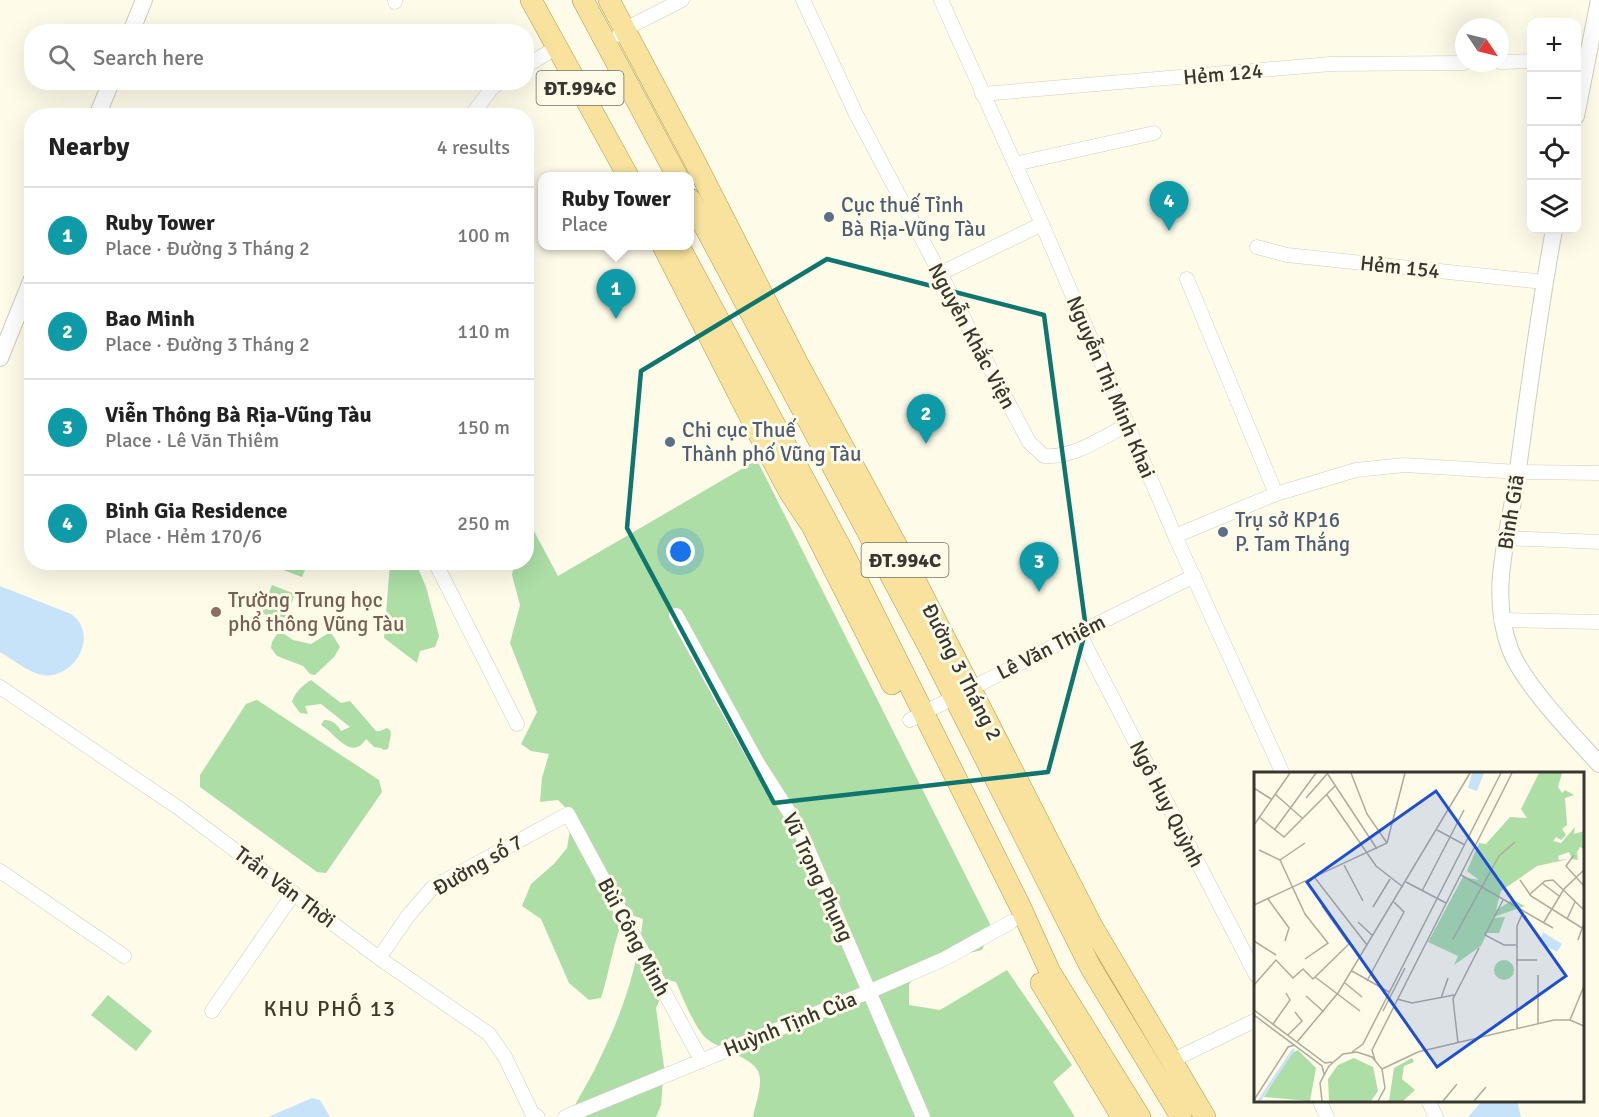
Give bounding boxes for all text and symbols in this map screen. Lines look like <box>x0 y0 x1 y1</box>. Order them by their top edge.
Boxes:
north arrow <box>1455 18 1509 72</box>
map controls <box>1527 18 1581 234</box>
button: + <box>1527 18 1581 72</box>
search box <box>24 24 534 90</box>
icon: search <box>45 41 78 74</box>
text: Search here <box>93 44 204 71</box>
street label: Hẻm 124 <box>1182 58 1264 90</box>
road number: ĐT.994C <box>536 71 624 105</box>
button: − <box>1527 72 1581 126</box>
button: locate <box>1527 126 1581 180</box>
text: Nearby <box>48 131 129 163</box>
text: 4 results <box>437 135 510 160</box>
popup <box>538 172 694 250</box>
button: layers <box>1527 180 1581 234</box>
pin: 4 <box>1150 182 1188 231</box>
text: Ruby Tower <box>561 185 671 212</box>
place label: Cục thuế Tỉnh Bà Rịa-Vũng Tàu <box>841 192 986 242</box>
text: Ruby Tower <box>105 209 215 236</box>
marker: Cục thuế Tỉnh Bà Rịa-Vũng Tàu <box>822 210 836 224</box>
text: Place <box>561 212 608 237</box>
text: 1 <box>62 223 73 248</box>
text: 100 m <box>457 223 510 248</box>
text: Place · Đường 3 Tháng 2 <box>105 236 310 261</box>
street label: Hẻm 154 <box>1359 250 1441 284</box>
street label: Nguyễn Khắc Viện <box>923 258 1021 414</box>
pin: 1 <box>596 270 636 319</box>
street label: Nguyễn Thị Minh Khai <box>1061 292 1161 482</box>
text: Bao Minh <box>105 305 195 332</box>
text: 2 <box>62 319 73 344</box>
text: 110 m <box>457 319 510 344</box>
text: Place · Đường 3 Tháng 2 <box>105 332 310 357</box>
pin: 2 <box>906 394 946 444</box>
text: Viễn Thông Bà Rịa-Vũng Tàu <box>105 401 372 428</box>
text: 3 <box>62 415 73 440</box>
text: 150 m <box>457 415 510 440</box>
place label: Chi cục Thuế Thành phố Vũng Tàu <box>682 417 862 467</box>
text: Place · Lê Văn Thiêm <box>105 428 279 453</box>
marker: Chi cục Thuế Thành phố Vũng Tàu <box>663 435 677 449</box>
street label: Bình Giã <box>1492 473 1530 551</box>
text: Binh Gia Residence <box>105 497 288 524</box>
place label: Trụ sở KP16 P. Tam Thắng <box>1235 507 1350 557</box>
text: 4 <box>62 511 73 536</box>
text: 250 m <box>457 511 510 536</box>
text: Place · Hẻm 170/6 <box>105 524 262 549</box>
marker: Trụ sở KP16 P. Tam Thắng <box>1216 525 1230 539</box>
your location <box>666 537 695 566</box>
pin: 3 <box>1020 542 1058 592</box>
road number: ĐT.994C <box>862 543 948 577</box>
place label: Trường Trung học phổ thông Vũng Tàu <box>228 587 404 637</box>
street label: Đường 3 Tháng 2 <box>916 599 1008 745</box>
marker: Trường Trung học phổ thông Vũng Tàu <box>209 605 223 619</box>
street label: Lê Văn Thiêm <box>992 609 1110 685</box>
street label: Ngô Huy Quỳnh <box>1124 736 1210 872</box>
inset map <box>1254 772 1584 1102</box>
street label: Vũ Trọng Phụng <box>777 808 859 946</box>
street label: Đường số 7 <box>428 829 528 901</box>
street label: Trần Văn Thời <box>229 840 341 934</box>
street label: Bùi Công Minh <box>592 873 676 1001</box>
street label: Huỳnh Tịnh Của <box>720 985 860 1063</box>
district label: KHU PHỐ 13 <box>264 992 396 1022</box>

